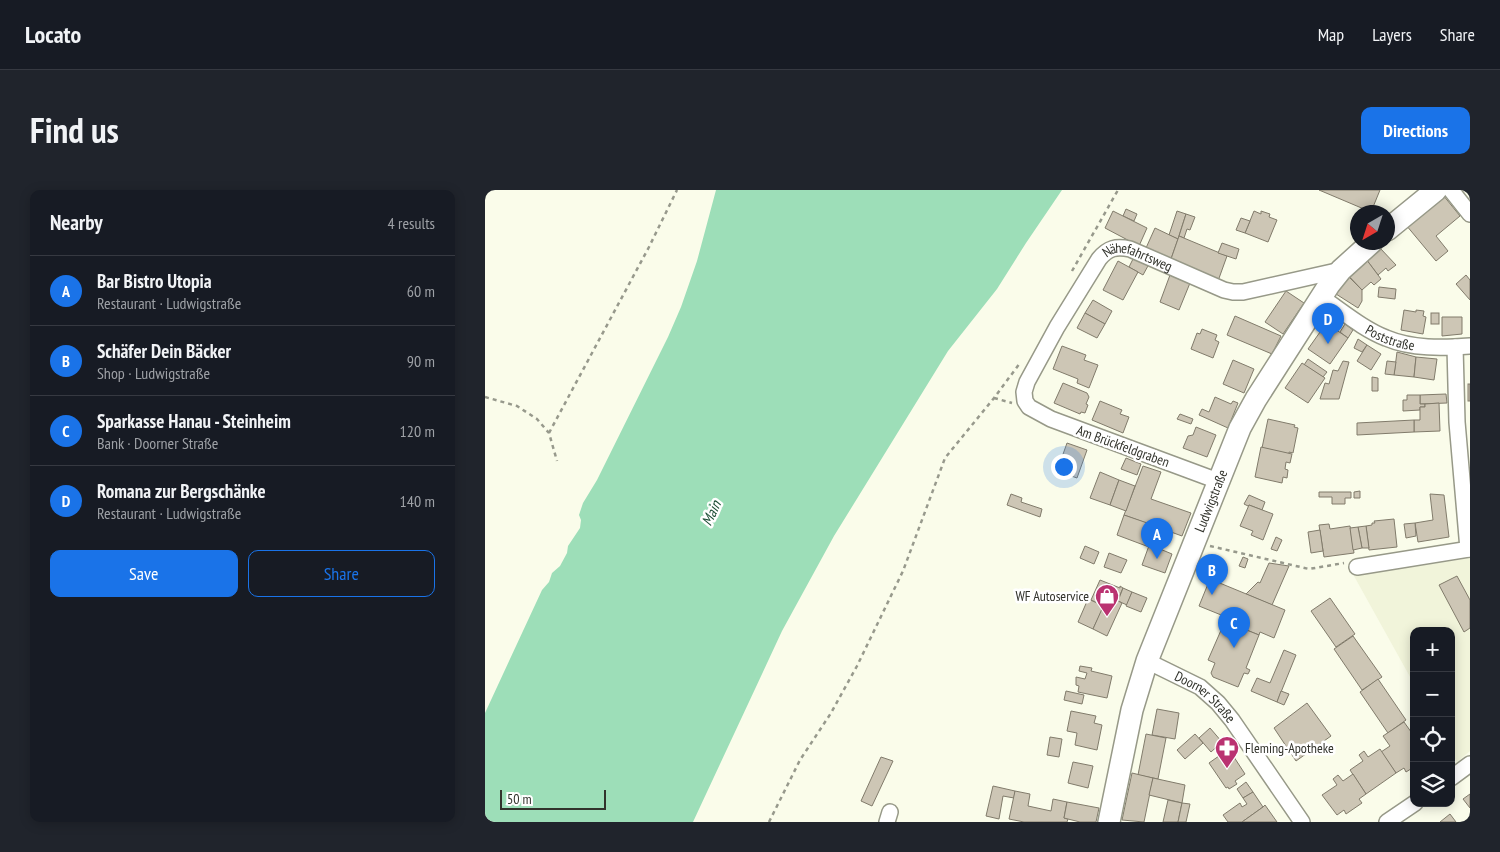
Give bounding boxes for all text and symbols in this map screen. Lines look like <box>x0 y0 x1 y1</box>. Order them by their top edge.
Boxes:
text: Locato <box>25 19 81 50</box>
text: Map <box>1318 23 1344 46</box>
text: Layers <box>1372 23 1412 46</box>
text: Share <box>1440 23 1475 46</box>
text: Find us <box>30 107 119 153</box>
button: Directions <box>1361 107 1470 154</box>
north arrow <box>1350 205 1395 250</box>
text: Nearby <box>50 209 103 236</box>
text: 4 results <box>388 213 435 233</box>
street label: Nähefahrtsweg <box>1099 239 1175 275</box>
text: Bar Bistro Utopia <box>97 269 212 293</box>
text: A <box>62 281 70 301</box>
text: 60 m <box>407 281 435 301</box>
text: Restaurant · Ludwigstraße <box>97 293 241 313</box>
pin: D <box>1312 303 1344 344</box>
street label: Poststraße <box>1362 321 1416 355</box>
text: Schäfer Dein Bäcker <box>97 339 231 363</box>
text: B <box>62 351 70 371</box>
text: 90 m <box>407 351 435 371</box>
text: Shop · Ludwigstraße <box>97 363 210 383</box>
text: Sparkasse Hanau - Steinheim <box>97 409 291 433</box>
text: C <box>62 421 70 441</box>
text: 120 m <box>400 421 435 441</box>
street label: Am Brückfeldgraben <box>1074 421 1172 471</box>
text: Bank · Doorner Straße <box>97 433 218 453</box>
your location <box>1051 454 1077 480</box>
street label: Ludwigstraße <box>1190 467 1232 535</box>
text: Romana zur Bergschänke <box>97 479 266 503</box>
text: D <box>62 491 70 511</box>
text: 140 m <box>400 491 435 511</box>
water label: Main <box>697 496 726 529</box>
text: Restaurant · Ludwigstraße <box>97 503 241 523</box>
pin: A <box>1141 518 1173 559</box>
button: Save <box>50 550 238 597</box>
button: Share <box>248 550 435 597</box>
pin: B <box>1196 554 1228 595</box>
shop icon: WF Autoservice <box>1094 583 1120 617</box>
place label: WF Autoservice <box>1015 587 1089 605</box>
pin: C <box>1218 607 1250 648</box>
map controls <box>1410 627 1455 807</box>
button: + <box>1410 627 1455 672</box>
street label: Doorner Straße <box>1172 667 1240 727</box>
button: − <box>1410 672 1455 717</box>
button: locate <box>1410 717 1455 762</box>
pharmacy icon: Fleming-Apotheke <box>1214 735 1240 769</box>
place label: Fleming-Apotheke <box>1245 739 1334 757</box>
button: layers <box>1410 762 1455 807</box>
scale bar <box>500 787 606 810</box>
text: 50 m <box>507 790 532 808</box>

